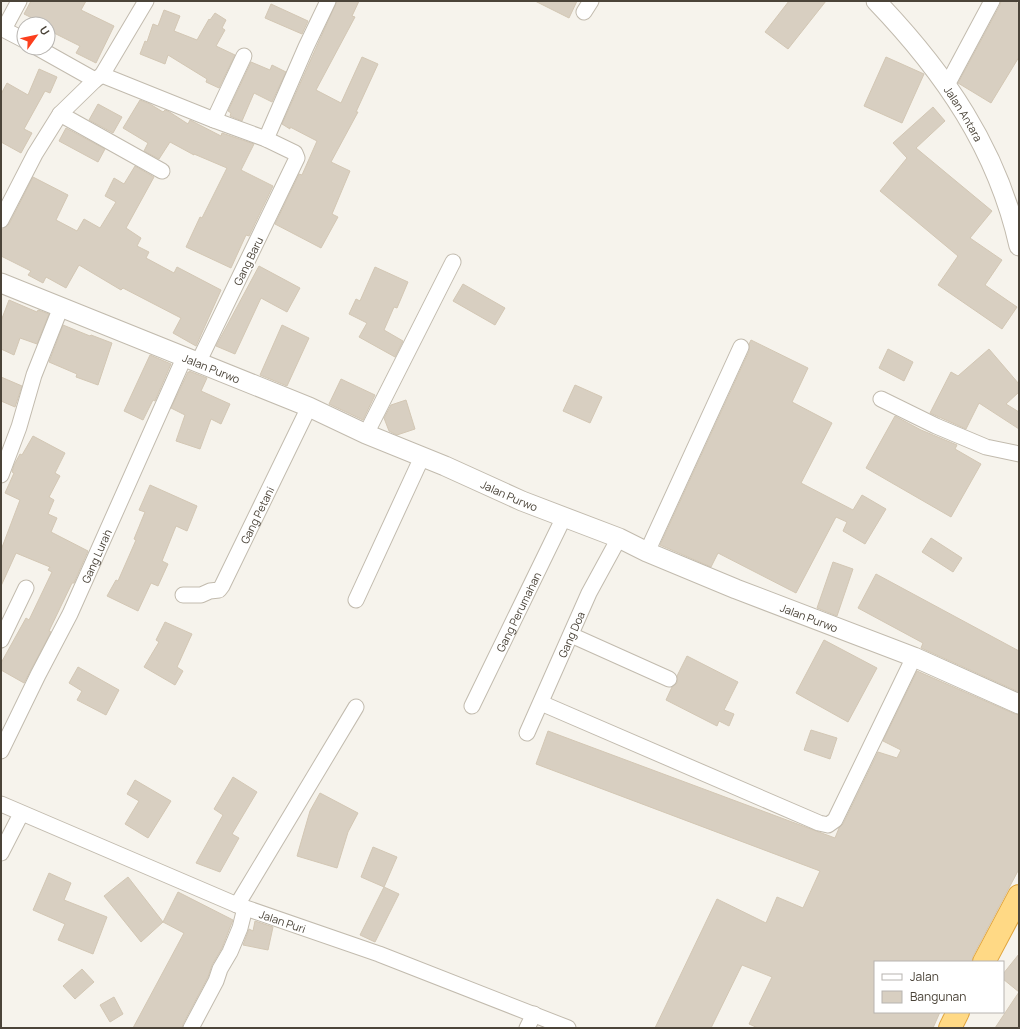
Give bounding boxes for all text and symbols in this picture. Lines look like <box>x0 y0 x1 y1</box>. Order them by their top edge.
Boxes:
north arrow <box>16 16 56 56</box>
text: U <box>36 23 53 38</box>
street label: Jalan Antara <box>941 83 987 144</box>
street label: Gang Baru <box>230 234 266 288</box>
street label: Jalan Purwo <box>181 350 243 386</box>
street label: Jalan Purwo <box>479 476 540 514</box>
street label: Gang Petani <box>236 484 277 546</box>
street label: Gang Lurah <box>77 526 114 585</box>
street label: Gang Perumahan <box>492 569 544 654</box>
street label: Jalan Purwo <box>778 599 841 635</box>
street label: Gang Doa <box>554 609 588 660</box>
street label: Jalan Puri <box>257 906 308 936</box>
legend <box>874 961 1004 1013</box>
text: Jalan <box>910 968 939 985</box>
text: Bangunan <box>910 988 966 1005</box>

